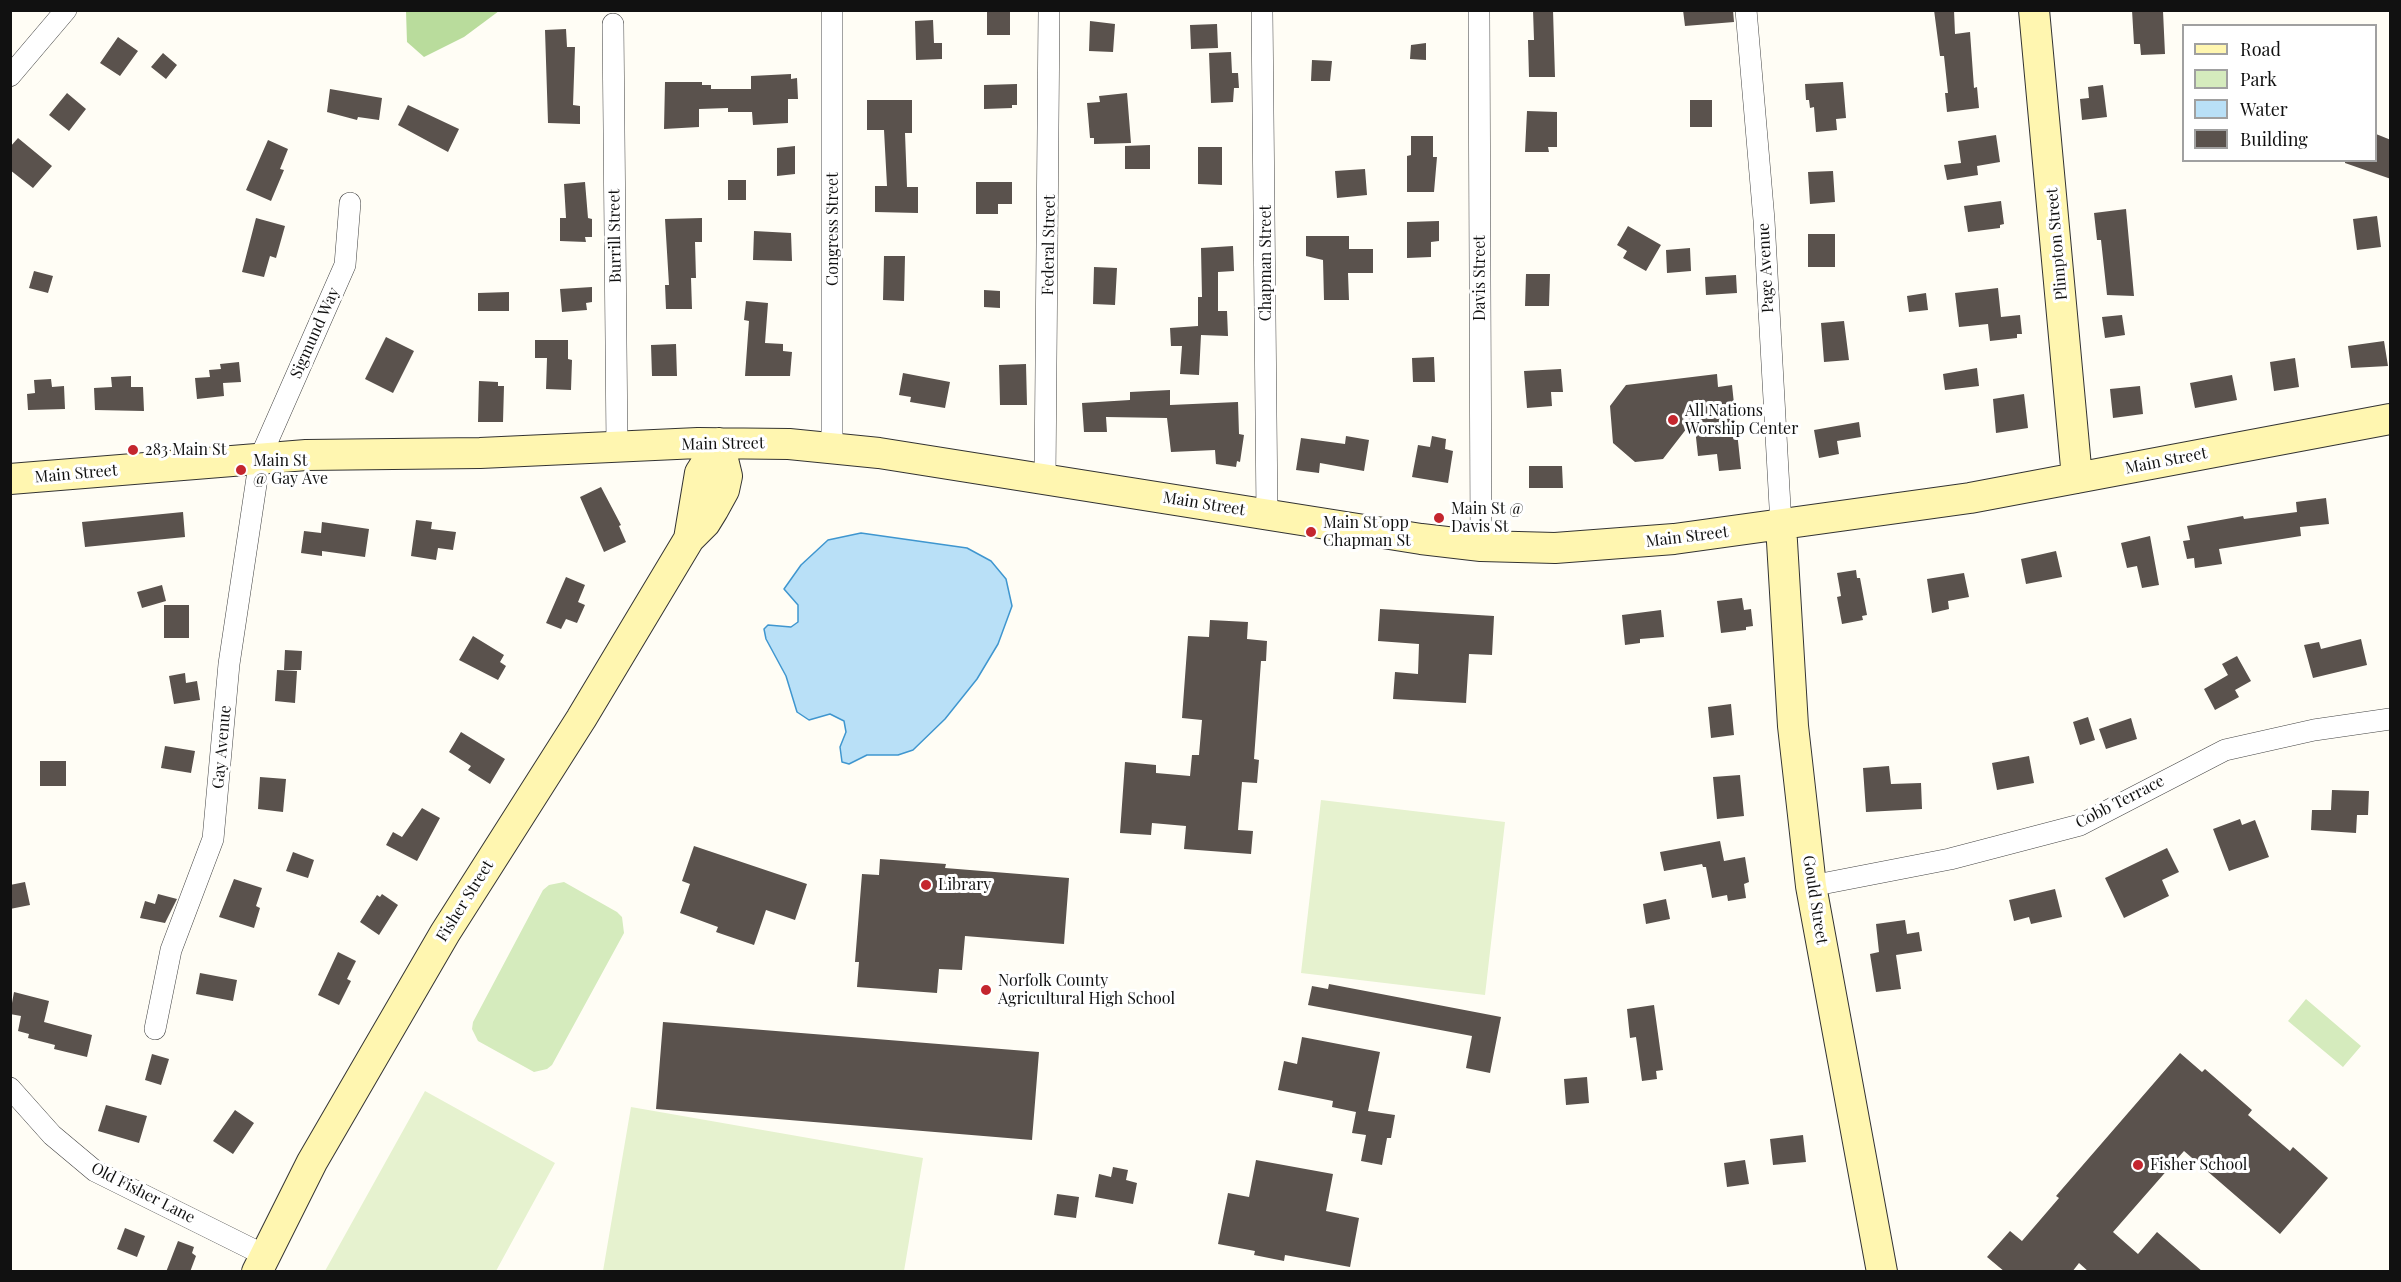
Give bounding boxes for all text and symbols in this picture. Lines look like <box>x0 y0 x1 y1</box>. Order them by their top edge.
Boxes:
legend <box>2182 24 2377 162</box>
text: Road <box>2240 37 2281 61</box>
text: Park <box>2240 67 2277 91</box>
text: Water <box>2240 97 2288 121</box>
text: Building <box>2240 127 2308 151</box>
street label: Congress Street <box>823 172 843 286</box>
street label: Plimpton Street <box>2043 187 2071 301</box>
street label: Burrill Street <box>605 189 625 283</box>
street label: Federal Street <box>1039 194 1059 296</box>
street label: Chapman Street <box>1256 205 1276 321</box>
street label: Page Avenue <box>1754 222 1778 314</box>
street label: Davis Street <box>1470 235 1490 321</box>
street label: Sigmund Way <box>286 284 344 382</box>
place label: All Nations Worship Center <box>1685 401 1798 439</box>
marker: All Nations Worship Center <box>1666 413 1680 427</box>
street label: Main Street <box>681 434 765 454</box>
place label: 283 Main St <box>145 440 226 460</box>
marker: 283 Main St <box>126 443 140 457</box>
street label: Main Street <box>2123 444 2209 478</box>
place label: Main St @ Gay Ave <box>253 451 328 489</box>
street label: Main Street <box>34 461 118 487</box>
marker: Main St @ Gay Ave <box>234 463 248 477</box>
street label: Main Street <box>1162 488 1246 520</box>
place label: Main St @ Davis St <box>1451 499 1523 537</box>
marker: Main St @ Davis St <box>1432 511 1446 525</box>
place label: Main St opp Chapman St <box>1323 513 1411 551</box>
street label: Main Street <box>1645 522 1729 552</box>
marker: Main St opp Chapman St <box>1304 525 1318 539</box>
street label: Gay Avenue <box>209 704 235 790</box>
street label: Cobb Terrace <box>2072 771 2168 833</box>
street label: Gould Street <box>1798 854 1832 946</box>
street label: Fisher Street <box>432 857 498 945</box>
place label: Library <box>938 875 991 895</box>
marker: Library <box>919 878 933 892</box>
place label: Norfolk County Agricultural High School <box>998 971 1175 1009</box>
marker: Norfolk County Agricultural High School <box>979 983 993 997</box>
place label: Fisher School <box>2150 1155 2247 1175</box>
marker: Fisher School <box>2131 1158 2145 1172</box>
street label: Old Fisher Lane <box>88 1159 198 1227</box>

